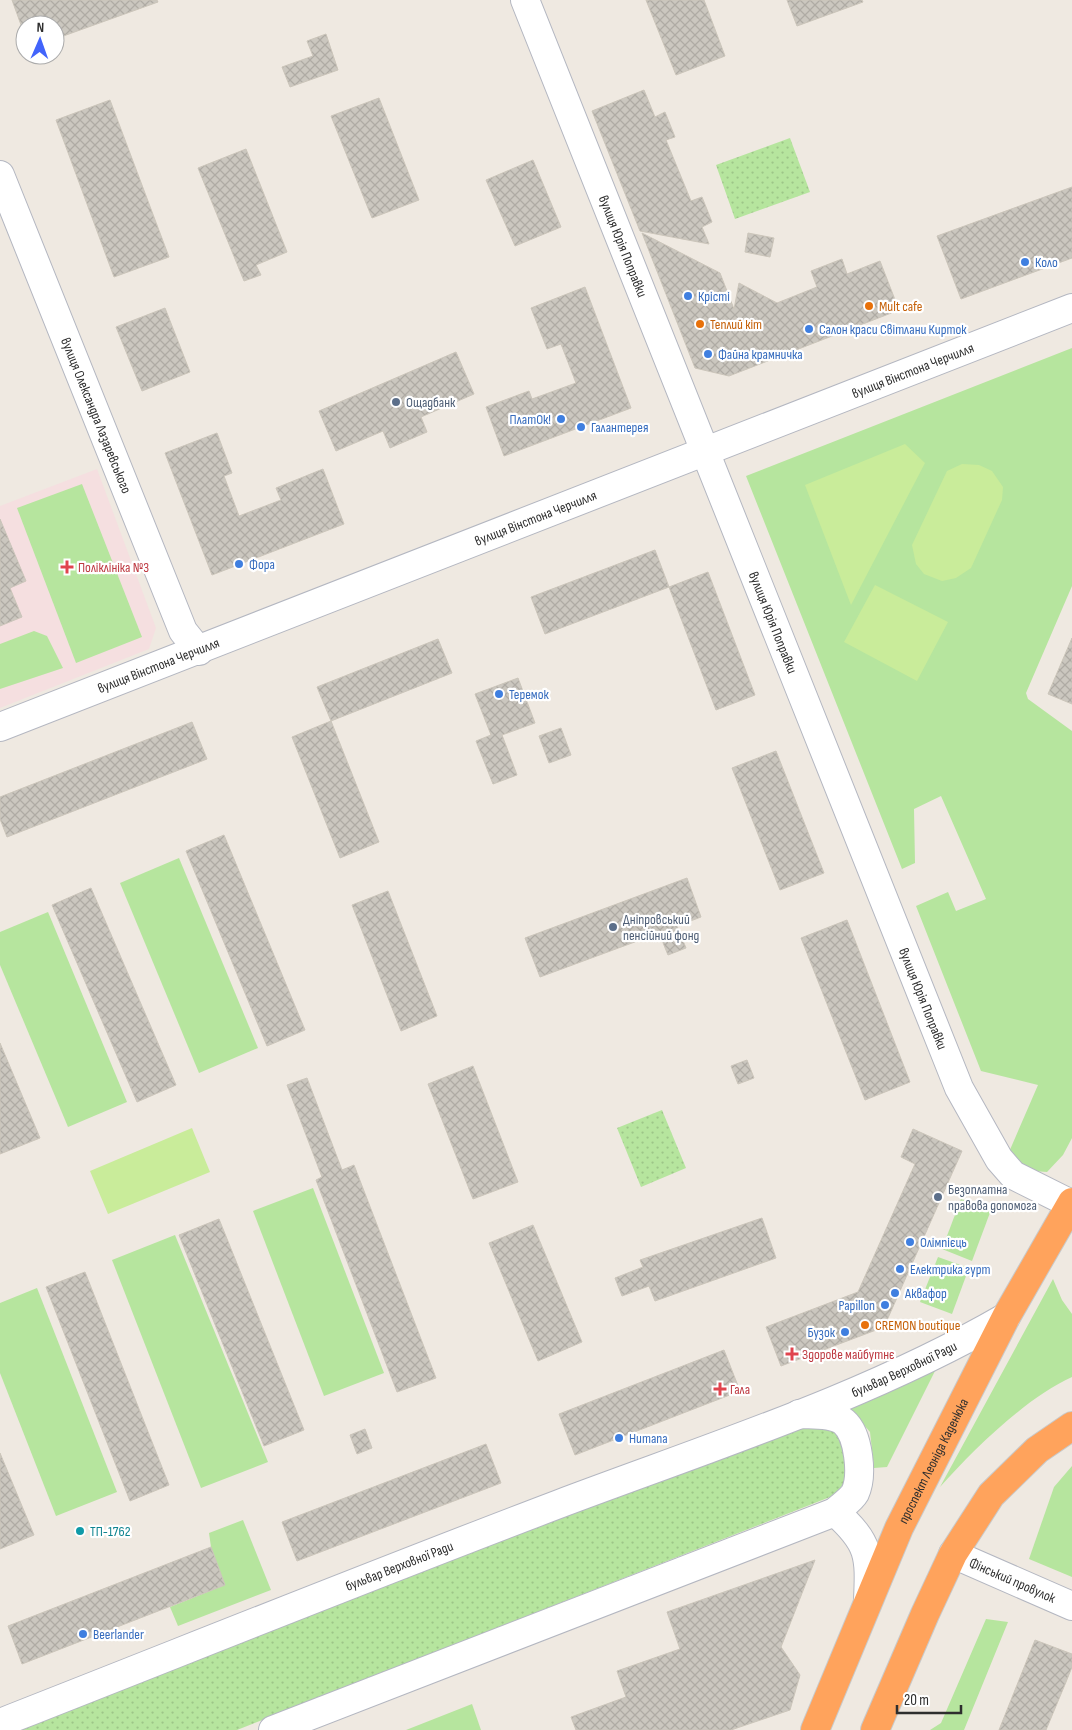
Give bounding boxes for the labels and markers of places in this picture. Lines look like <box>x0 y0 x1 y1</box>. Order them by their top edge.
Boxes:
place label: Коло <box>1035 254 1058 271</box>
marker: Коло <box>1019 256 1031 268</box>
place label: Крісті <box>698 288 730 305</box>
marker: Крісті <box>682 290 694 302</box>
place label: Mult cafe <box>879 298 922 315</box>
marker: Mult cafe <box>863 300 875 312</box>
place label: Теплий кіт <box>710 316 762 333</box>
marker: Теплий кіт <box>694 318 706 330</box>
place label: Салон краси Світлани Кирток <box>819 321 967 338</box>
marker: Салон краси Світлани Кирток <box>803 323 815 335</box>
place label: Файна крамничка <box>718 346 803 363</box>
marker: Файна крамничка <box>702 348 714 360</box>
place label: Ощадбанк <box>406 394 456 411</box>
marker: Ощадбанк <box>390 396 402 408</box>
place label: ПлатОк! <box>510 411 551 428</box>
marker: ПлатОк! <box>555 413 567 425</box>
place label: Галантерея <box>591 419 648 436</box>
marker: Галантерея <box>575 421 587 433</box>
place label: Фора <box>249 556 275 573</box>
marker: Фора <box>233 558 245 570</box>
place label: Поліклініка №3 <box>78 559 149 576</box>
marker: Поліклініка №3 <box>60 560 74 574</box>
place label: Теремок <box>509 686 549 703</box>
marker: Теремок <box>493 688 505 700</box>
place label: Дніпровський пенсійний фонд <box>623 911 699 944</box>
marker: Дніпровський пенсійний фонд <box>607 921 619 933</box>
place label: Безоплатна правова допомога <box>948 1181 1037 1214</box>
marker: Безоплатна правова допомога <box>932 1191 944 1203</box>
place label: Олімпієць <box>920 1234 967 1251</box>
marker: Олімпієць <box>904 1236 916 1248</box>
place label: Електрика гурт <box>910 1261 990 1278</box>
marker: Електрика гурт <box>894 1263 906 1275</box>
place label: Аквафор <box>904 1285 947 1302</box>
marker: Аквафор <box>889 1287 901 1299</box>
place label: Papillon <box>838 1297 875 1314</box>
marker: Papillon <box>879 1299 891 1311</box>
place label: CREMON boutique <box>875 1317 960 1334</box>
marker: CREMON boutique <box>859 1319 871 1331</box>
place label: Бузок <box>808 1324 836 1341</box>
marker: Бузок <box>839 1326 851 1338</box>
place label: Здорове майбутнє <box>802 1346 895 1363</box>
marker: Здорове майбутнє <box>786 1348 798 1360</box>
place label: Гала <box>730 1381 750 1398</box>
marker: Гала <box>714 1383 726 1395</box>
place label: Humana <box>629 1430 668 1447</box>
marker: Humana <box>613 1432 625 1444</box>
place label: ТП-1762 <box>90 1523 131 1540</box>
marker: ТП-1762 <box>74 1525 86 1537</box>
place label: Beerlander <box>93 1626 144 1643</box>
marker: Beerlander <box>77 1628 89 1640</box>

